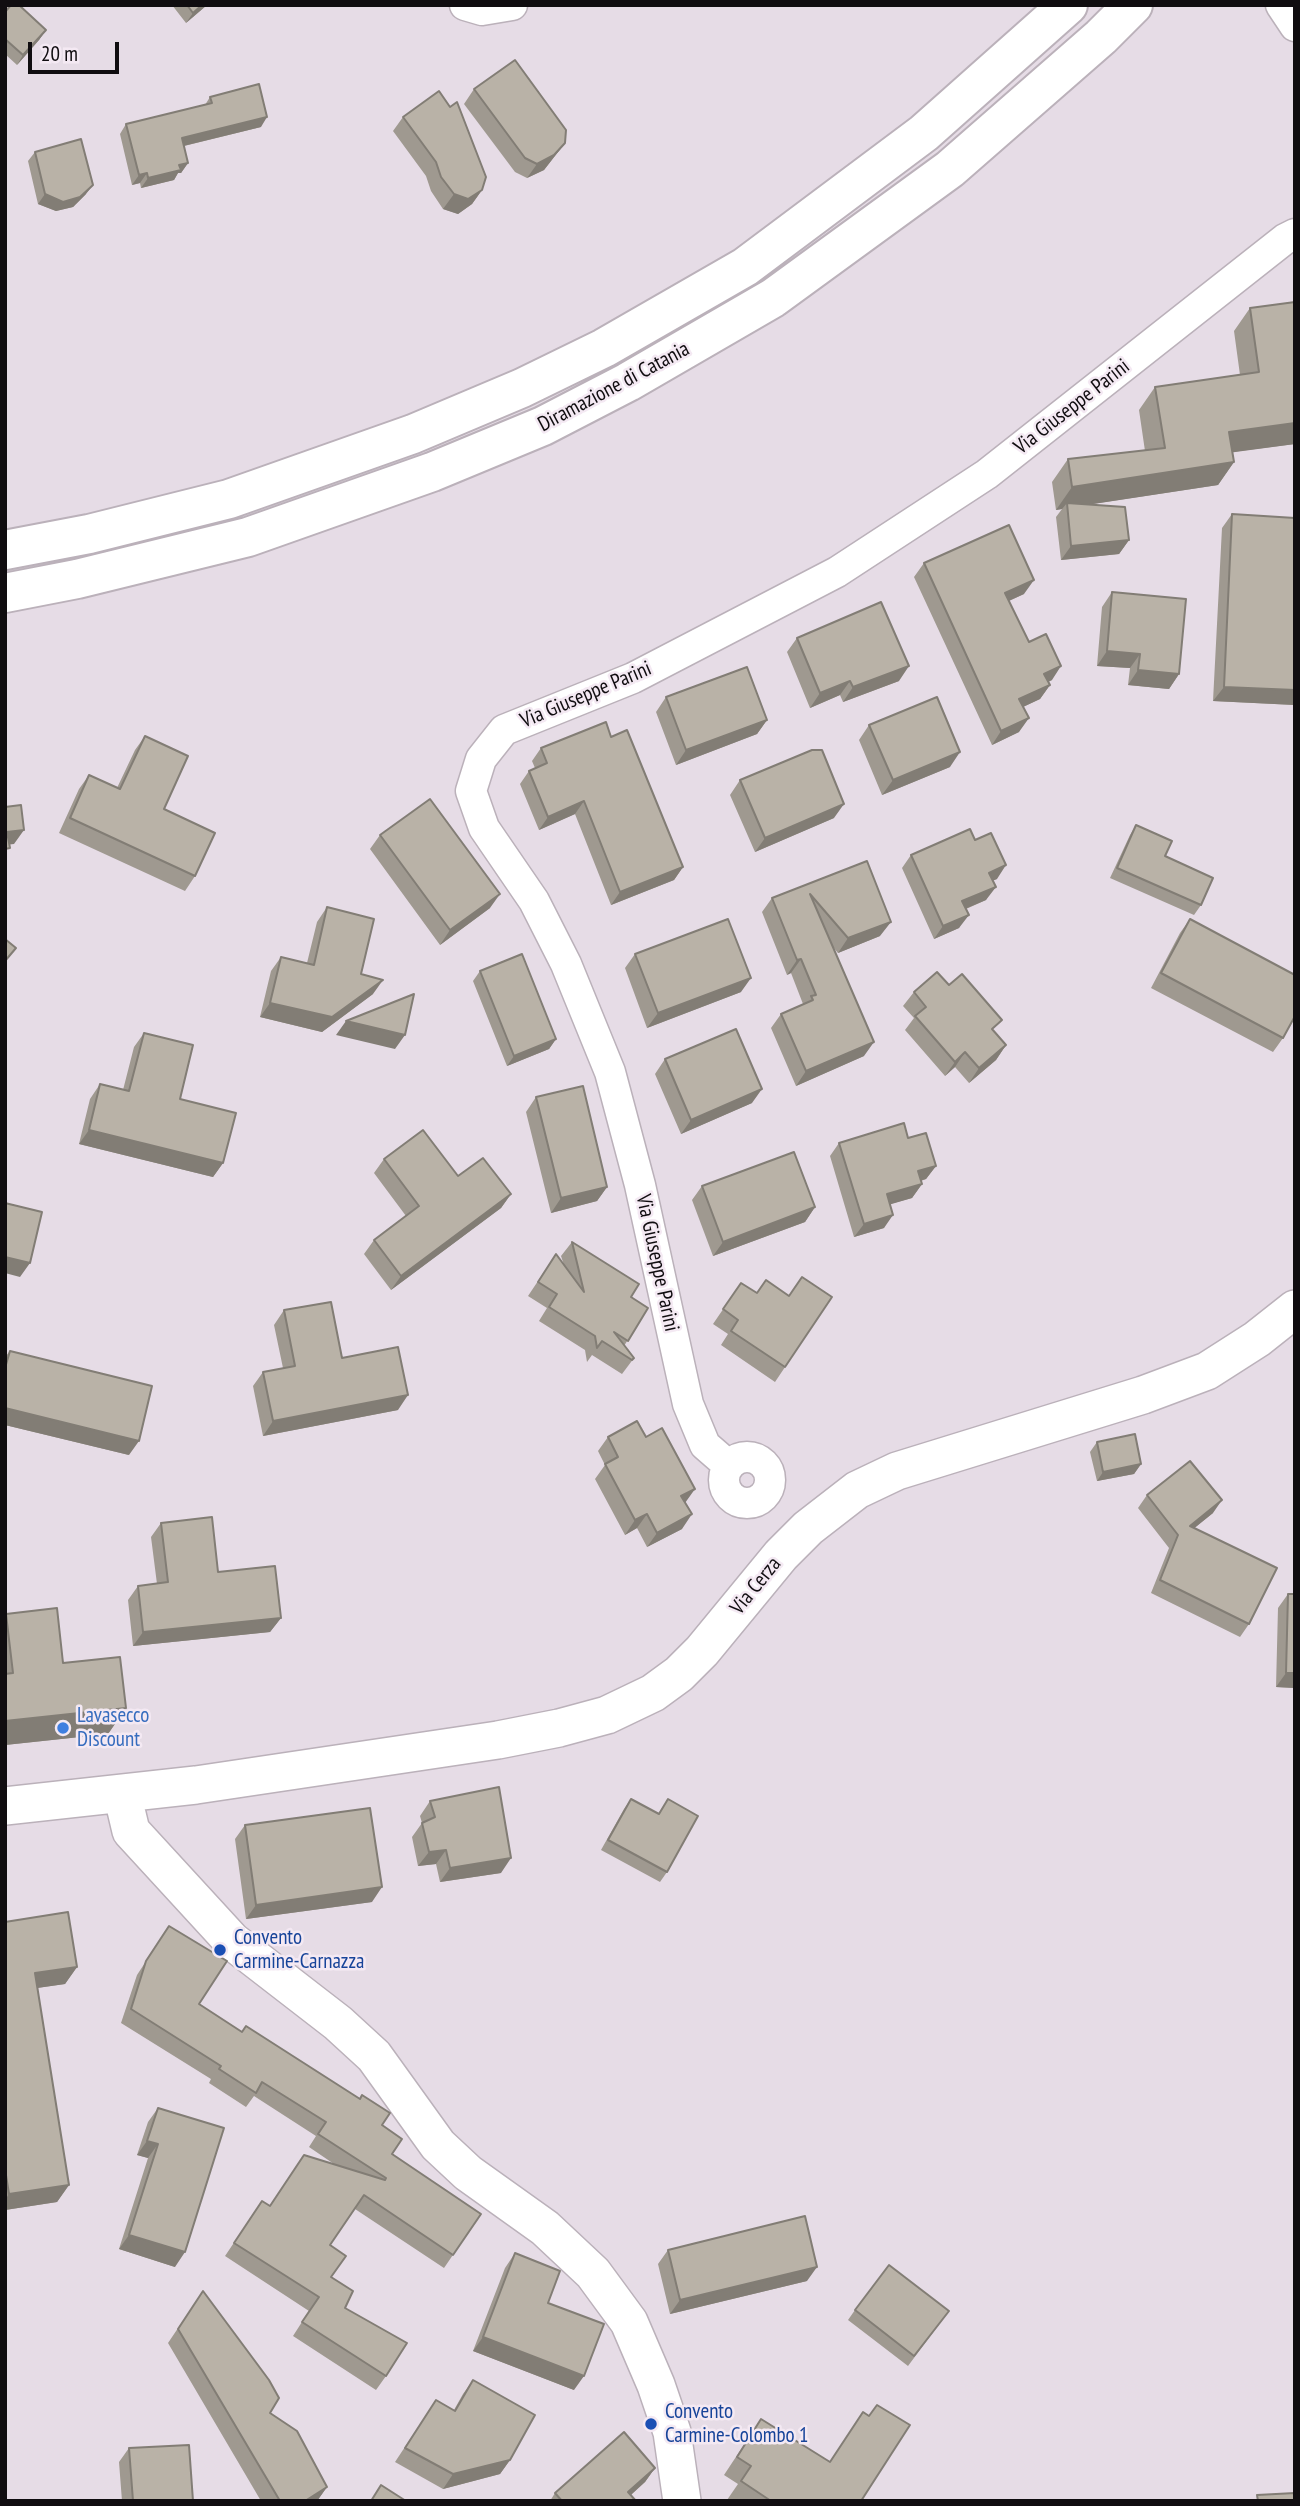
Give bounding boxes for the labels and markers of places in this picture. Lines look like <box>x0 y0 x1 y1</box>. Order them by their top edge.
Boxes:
place label: Lavasecco Discount <box>77 1703 149 1753</box>
marker: Lavasecco Discount <box>55 1720 71 1736</box>
place label: Convento Carmine-Carnazza <box>234 1925 364 1975</box>
marker: Convento Carmine-Carnazza <box>212 1942 228 1958</box>
place label: Convento Carmine-Colombo 1 <box>665 2399 809 2449</box>
marker: Convento Carmine-Colombo 1 <box>643 2416 659 2432</box>

